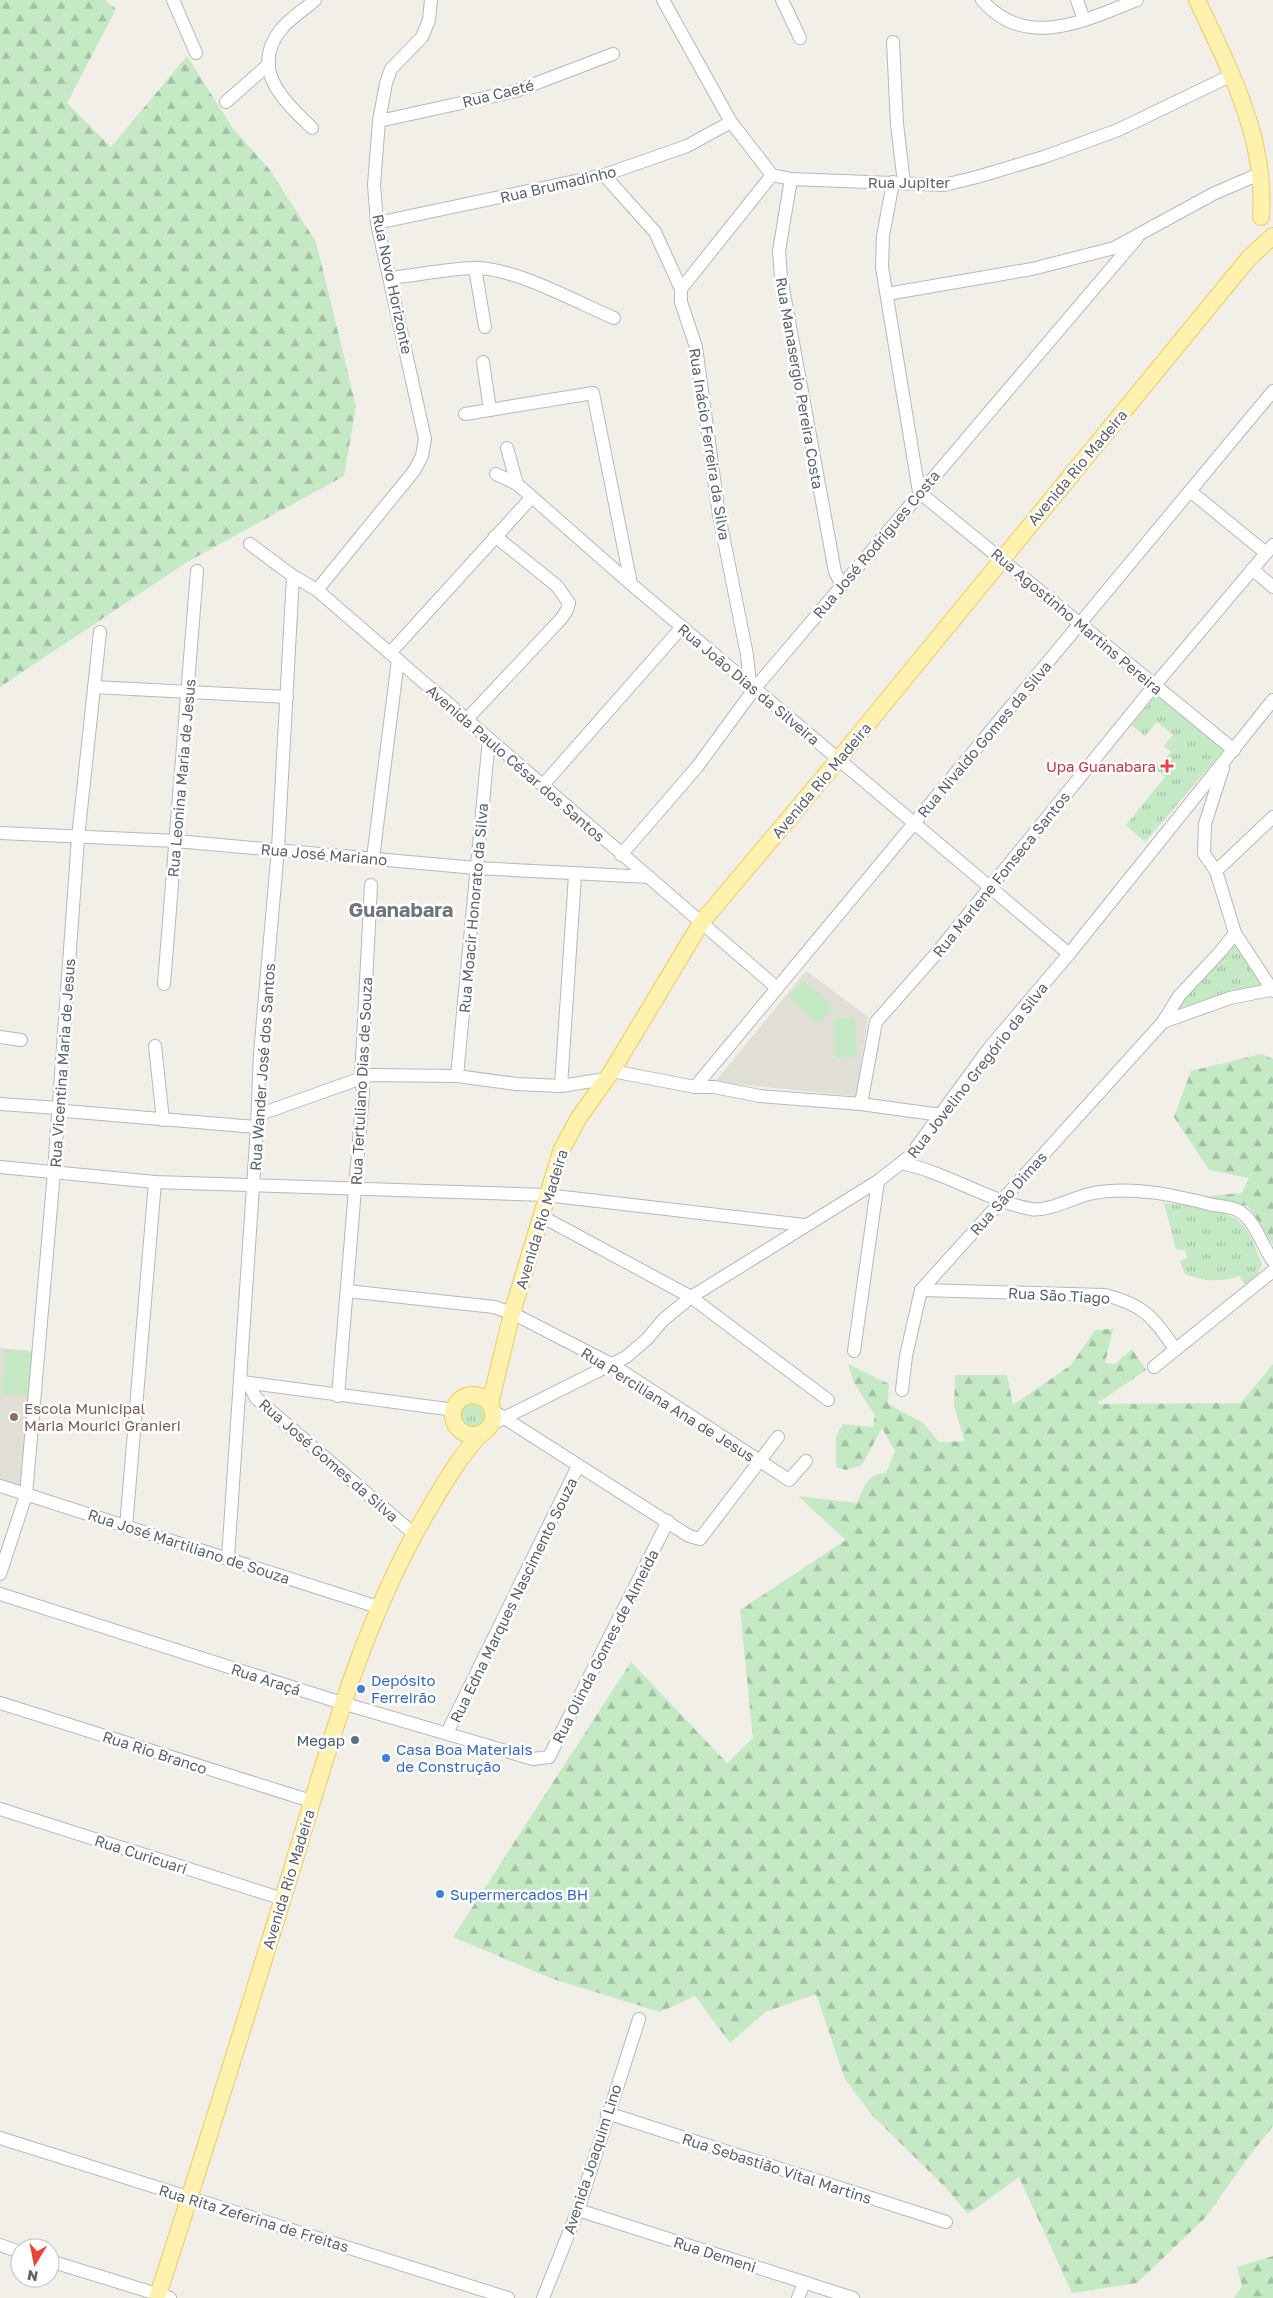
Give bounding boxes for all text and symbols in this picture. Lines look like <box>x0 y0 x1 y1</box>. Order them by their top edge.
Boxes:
street label: Rua Caeté <box>460 75 536 111</box>
street label: Rua Brumadinho <box>498 162 618 206</box>
street label: Rua Jupiter <box>868 173 950 191</box>
street label: Rua Novo Horizonte <box>369 212 417 356</box>
street label: Rua Manasergio Pereira Costa <box>772 276 828 490</box>
street label: Rua Inácio Ferreira da Silva <box>686 347 734 541</box>
street label: Avenida Rio Madeira <box>1023 406 1131 528</box>
street label: Rua José Rodrigues Costa <box>809 466 943 622</box>
street label: Rua Agostinho Martins Pereira <box>988 544 1166 698</box>
street label: Rua João Dias da Silveira <box>675 620 823 748</box>
street label: Rua Nivaldo Gomes da Silva <box>913 657 1055 821</box>
street label: Rua Leonina Maria de Jesus <box>163 678 199 878</box>
street label: Avenida Paulo César dos Santos <box>423 681 609 845</box>
street label: Avenida Rio Madeira <box>767 719 875 841</box>
place label: Upa Guanabara <box>1046 757 1156 775</box>
marker: Upa Guanabara <box>1160 759 1174 773</box>
street label: Rua Marlene Fonseca Santos <box>929 788 1073 960</box>
street label: Rua Moacir Honorato da Silva <box>455 802 491 1014</box>
street label: Rua José Mariano <box>260 840 388 868</box>
district label: Guanabara <box>349 897 453 921</box>
street label: Rua Vicentina Maria de Jesus <box>46 958 78 1168</box>
street label: Rua Wander José dos Santos <box>246 963 278 1171</box>
street label: Rua Tertuliano Dias de Souza <box>347 976 375 1186</box>
street label: Rua Jovelino Gregório da Silva <box>903 979 1051 1161</box>
street label: Avenida Rio Madeira <box>511 1147 571 1291</box>
street label: Rua São Dimas <box>966 1147 1050 1239</box>
street label: Rua São Tiago <box>1008 1283 1110 1307</box>
street label: Rua Perciliana Ana de Jesus <box>578 1343 758 1465</box>
street label: Rua José Gomes da Silva <box>256 1395 402 1525</box>
place label: Escola Municipal Maria Mourici Granieri <box>24 1399 181 1434</box>
marker: Escola Municipal Maria Mourici Granieri <box>8 1411 20 1423</box>
street label: Rua Edna Marques Nascimento Souza <box>446 1475 580 1725</box>
street label: Rua José Martiliano de Souza <box>86 1505 292 1587</box>
street label: Rua Olinda Gomes de Almeida <box>548 1546 662 1746</box>
street label: Rua Araçá <box>229 1659 303 1699</box>
place label: Depósito Ferreirão <box>371 1671 436 1706</box>
marker: Depósito Ferreirão <box>355 1683 367 1695</box>
street label: Rua Rio Branco <box>100 1727 210 1777</box>
place label: Megap <box>296 1731 345 1749</box>
marker: Megap <box>349 1734 361 1746</box>
place label: Casa Boa Materiais de Construção <box>396 1740 532 1775</box>
marker: Casa Boa Materiais de Construção <box>380 1752 392 1764</box>
street label: Avenida Rio Madeira <box>258 1807 318 1951</box>
street label: Rua Curicuari <box>93 1831 189 1877</box>
place label: Supermercados BH <box>450 1885 588 1903</box>
marker: Supermercados BH <box>434 1888 446 1900</box>
street label: Avenida Joaquim Lino <box>559 2082 625 2236</box>
street label: Rua Sebastião Vital Martins <box>680 2129 874 2207</box>
street label: Rua Rita Zeferina de Freitas <box>157 2180 351 2256</box>
street label: Rua Demeni <box>672 2232 758 2276</box>
north arrow <box>10 2238 60 2288</box>
text: N <box>26 2267 39 2286</box>

